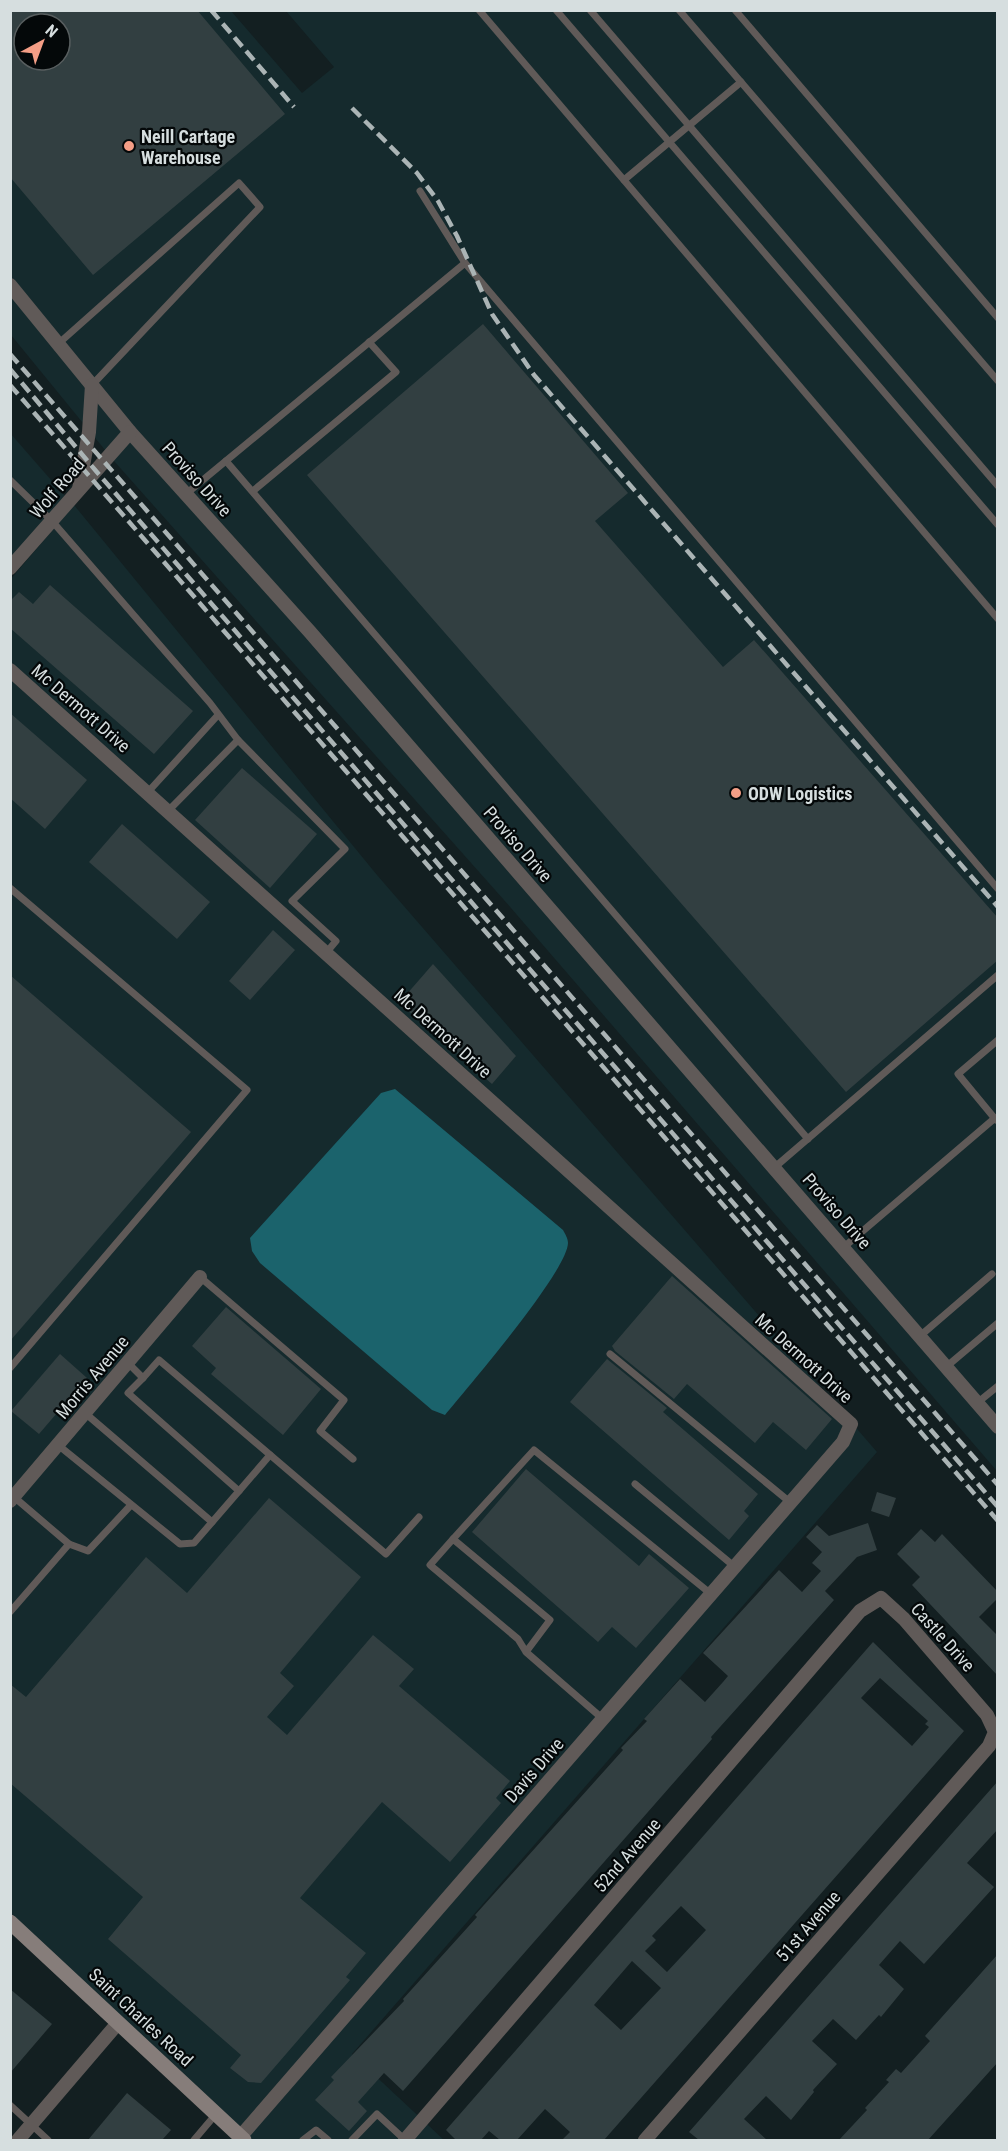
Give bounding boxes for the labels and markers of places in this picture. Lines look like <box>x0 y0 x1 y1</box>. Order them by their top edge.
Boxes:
place label: Neill Cartage Warehouse <box>141 126 236 168</box>
marker: Neill Cartage Warehouse <box>122 139 136 153</box>
place label: ODW Logistics <box>748 783 853 804</box>
marker: ODW Logistics <box>729 786 743 800</box>

